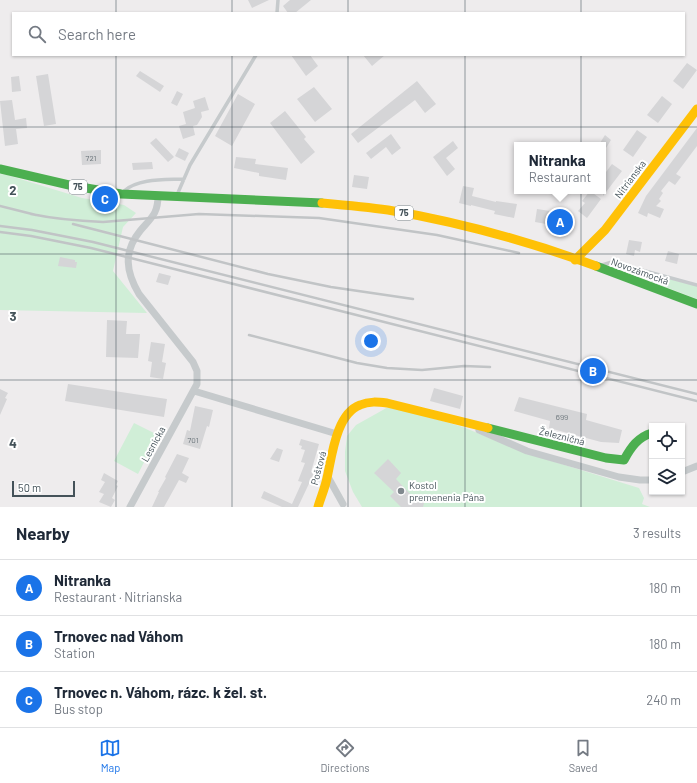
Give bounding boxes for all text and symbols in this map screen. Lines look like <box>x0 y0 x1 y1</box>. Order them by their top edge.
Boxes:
search box <box>12 12 685 56</box>
icon: search <box>26 23 48 45</box>
text: Search here <box>58 25 136 43</box>
popup <box>514 142 606 194</box>
text: Nitranka <box>529 151 586 169</box>
house number: 721 <box>86 153 97 163</box>
street label: Nitrianska <box>612 158 648 200</box>
text: Restaurant <box>529 169 591 185</box>
road number: 75 <box>69 180 87 194</box>
text: 2 <box>9 182 17 198</box>
pin: C <box>92 184 118 214</box>
road number: 75 <box>395 206 413 220</box>
pin: A <box>547 207 573 237</box>
street label: Novozámocká <box>610 255 670 287</box>
text: 3 <box>9 308 17 324</box>
your location <box>361 331 381 351</box>
pin: B <box>580 356 606 386</box>
house number: 699 <box>556 412 568 422</box>
map controls <box>649 423 685 495</box>
button: locate <box>649 423 685 459</box>
street label: Lesnícka <box>138 424 168 464</box>
street label: Železničná <box>538 425 586 447</box>
text: 4 <box>9 435 17 451</box>
house number: 701 <box>188 435 199 445</box>
street label: Poštová <box>308 450 328 486</box>
button: layers <box>649 459 685 495</box>
scale bar <box>12 479 75 498</box>
place label: Kostol premenenia Pána <box>409 479 484 503</box>
text: 50 m <box>18 481 41 494</box>
marker: Kostol premenenia Pána <box>396 486 406 496</box>
text: Nearby <box>16 523 70 543</box>
text: 3 results <box>633 525 681 541</box>
text: Nitranka <box>54 571 111 589</box>
text: A <box>25 580 33 596</box>
text: 180 m <box>649 580 681 596</box>
text: Restaurant · Nitrianska <box>54 589 182 605</box>
text: Trnovec nad Váhom <box>54 627 183 645</box>
text: B <box>25 636 33 652</box>
text: 180 m <box>649 636 681 652</box>
text: Station <box>54 645 95 661</box>
text: Trnovec n. Váhom, rázc. k žel. st. <box>54 683 267 701</box>
text: C <box>25 692 33 708</box>
text: 240 m <box>646 692 681 708</box>
text: Bus stop <box>54 701 103 717</box>
tab: Map <box>99 737 121 774</box>
tab: Directions <box>320 737 370 774</box>
tab: Saved <box>569 737 598 774</box>

